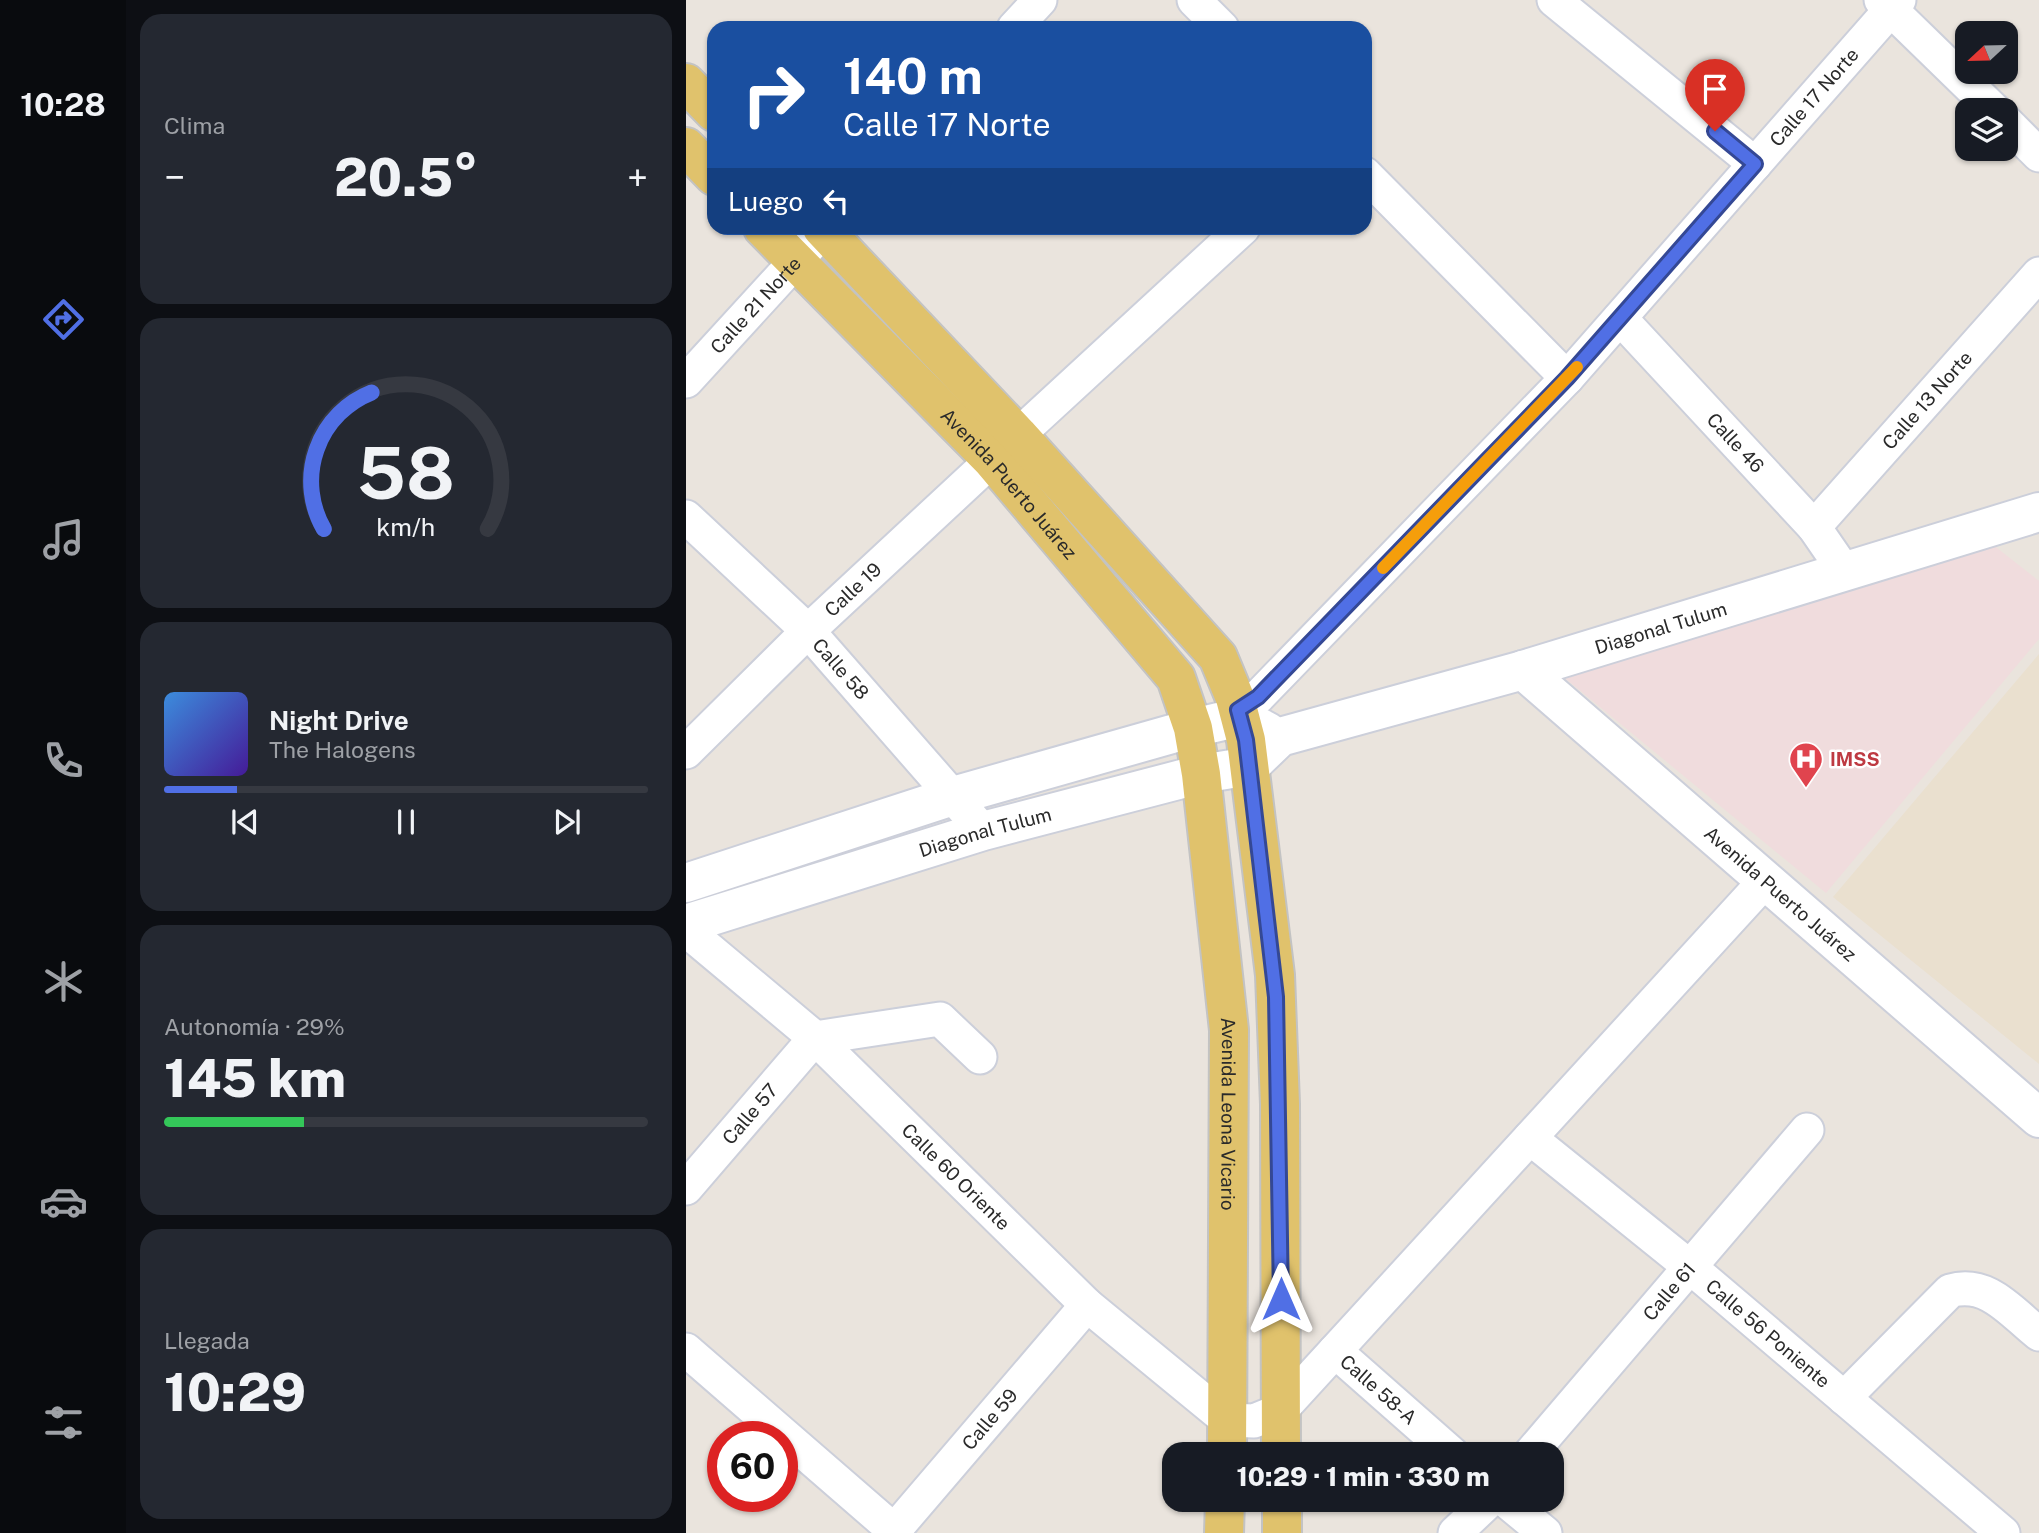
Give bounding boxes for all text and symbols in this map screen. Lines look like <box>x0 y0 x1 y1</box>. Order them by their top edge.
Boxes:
north arrow <box>1955 21 2018 84</box>
map controls <box>1955 21 2018 161</box>
street label: Calle 17 Norte <box>1765 43 1863 151</box>
text: 140 m <box>843 47 983 105</box>
icon: right <box>728 49 819 140</box>
pin <box>1685 59 1745 131</box>
icon: arrive <box>1696 70 1734 108</box>
text: 10:28 <box>20 86 106 123</box>
button: layers <box>1955 98 2018 161</box>
text: Calle 17 Norte <box>843 106 1051 143</box>
text: Clima <box>164 112 225 139</box>
text: 20.5° <box>334 147 478 208</box>
text: − <box>164 155 185 200</box>
text: + <box>627 155 648 200</box>
icon: left <box>817 182 855 220</box>
text: Luego <box>728 186 803 217</box>
street label: Calle 21 Norte <box>706 252 805 358</box>
icon: directions <box>39 295 88 344</box>
street label: Calle 13 Norte <box>1878 346 1976 454</box>
street label: Avenida Puerto Juárez <box>936 404 1082 563</box>
street label: Calle 46 <box>1703 408 1769 477</box>
text: 58 <box>357 430 455 515</box>
text: km/h <box>377 511 435 541</box>
icon: music <box>39 515 88 564</box>
street label: Calle 19 <box>820 558 886 621</box>
street label: Diagonal Tulum <box>1592 597 1729 658</box>
street label: Calle 58 <box>808 634 874 704</box>
text: Night Drive <box>269 705 409 736</box>
icon: phone <box>39 736 88 785</box>
text: The Halogens <box>269 736 416 763</box>
hospital icon: IMSS <box>1787 740 1825 789</box>
place label: IMSS <box>1830 748 1880 770</box>
icon: previous <box>226 803 264 841</box>
icon: pause <box>387 803 425 841</box>
icon: next <box>548 803 586 841</box>
street label: Diagonal Tulum <box>916 803 1054 861</box>
street label: Avenida Puerto Juárez <box>1700 822 1861 965</box>
icon: climate <box>39 957 88 1006</box>
text: Autonomía · 29% <box>164 1013 345 1040</box>
street label: Avenida Leona Vicario <box>1217 1016 1240 1211</box>
text: 145 km <box>164 1048 346 1109</box>
street label: Calle 57 <box>718 1079 782 1149</box>
street label: Calle 60 Oriente <box>898 1119 1015 1234</box>
icon: car <box>39 1177 88 1226</box>
street label: Calle 61 <box>1638 1258 1700 1325</box>
position arrow <box>1244 1262 1318 1336</box>
street label: Calle 56 Poniente <box>1702 1275 1835 1392</box>
text: Llegada <box>164 1327 250 1354</box>
street label: Calle 58-A <box>1336 1350 1421 1429</box>
text: 10:29 <box>164 1362 306 1423</box>
street label: Calle 59 <box>957 1384 1022 1454</box>
icon: filters <box>39 1398 88 1447</box>
speed limit sign: 60 <box>707 1421 798 1512</box>
text: 10:29 · 1 min · 330 m <box>1236 1461 1490 1492</box>

